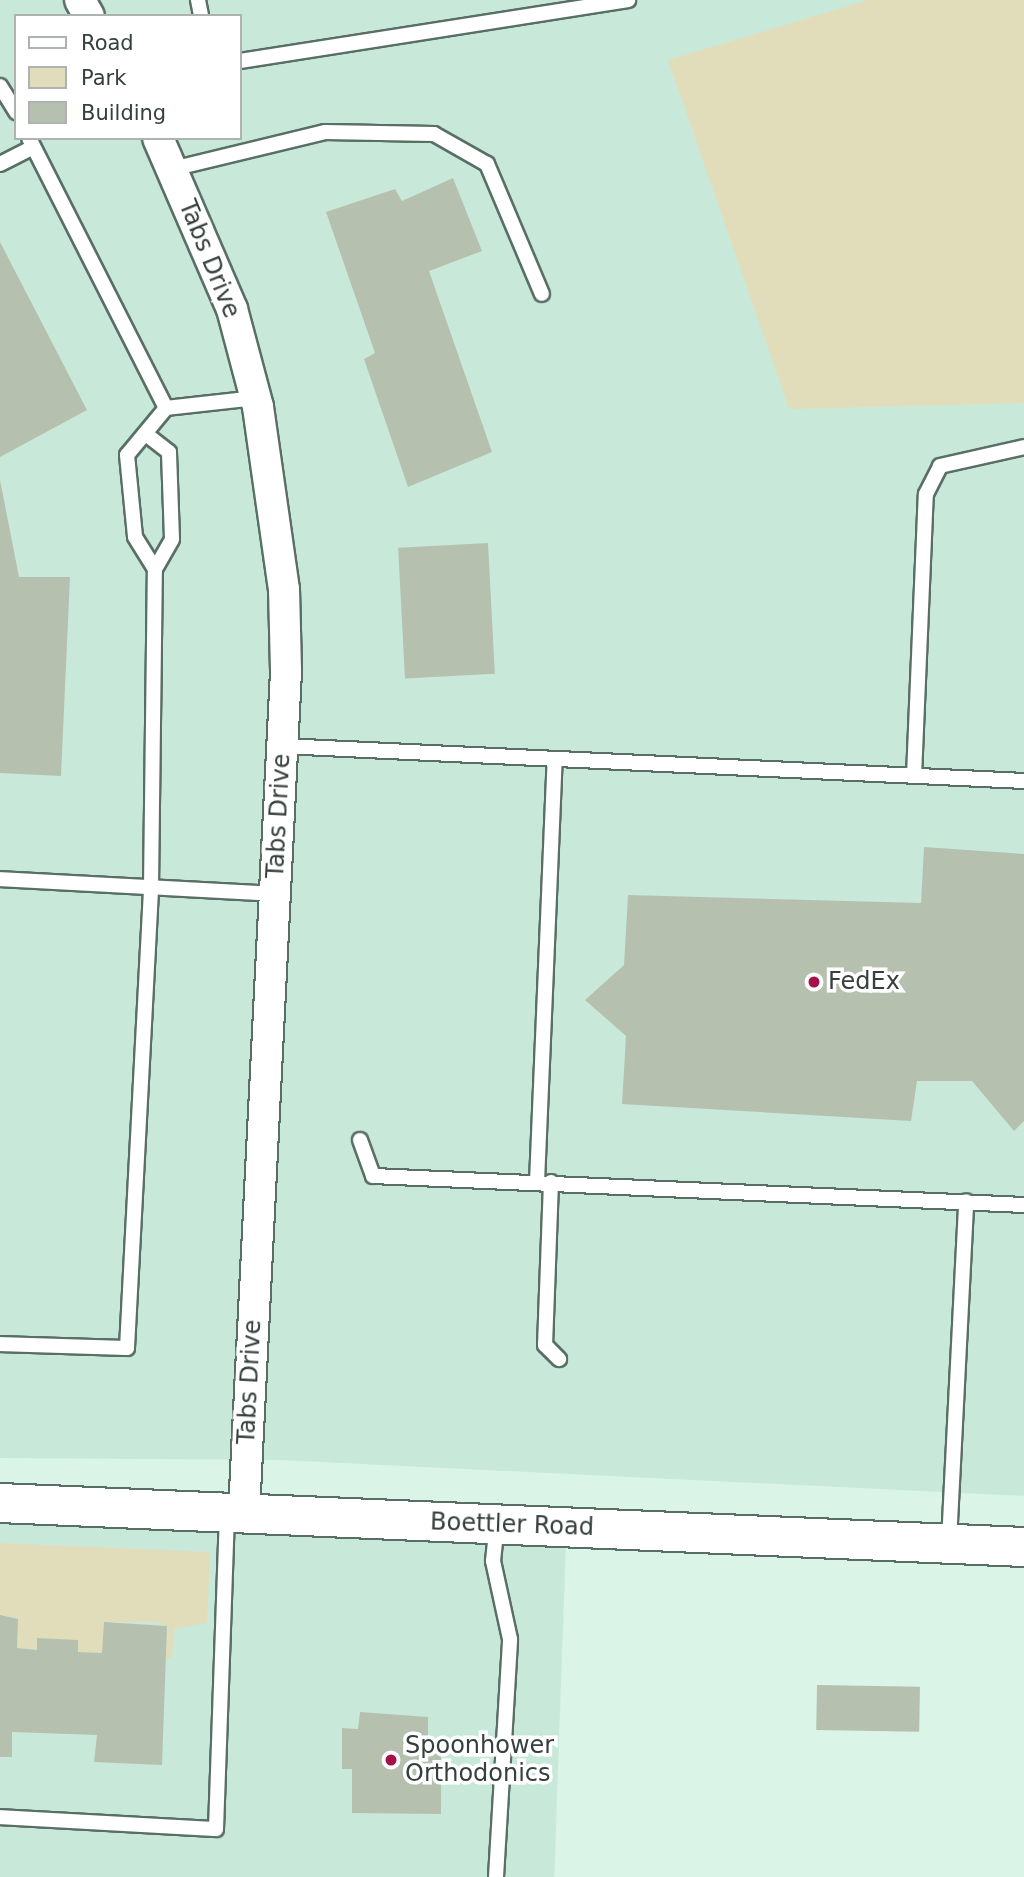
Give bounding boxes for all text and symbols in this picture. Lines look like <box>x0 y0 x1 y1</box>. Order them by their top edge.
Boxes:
legend <box>14 14 242 140</box>
text: Road <box>81 31 134 55</box>
text: Park <box>81 66 126 90</box>
text: Building <box>81 101 166 125</box>
street label: Tabs Drive <box>172 196 246 322</box>
street label: Tabs Drive <box>261 753 297 879</box>
place label: FedEx <box>828 968 900 996</box>
marker: FedEx <box>806 974 822 990</box>
street label: Tabs Drive <box>232 1319 268 1445</box>
street label: Boettler Road <box>430 1508 594 1542</box>
place label: Spoonhower Orthodonics <box>405 1732 554 1788</box>
marker: Spoonhower Orthodonics <box>383 1752 399 1768</box>

